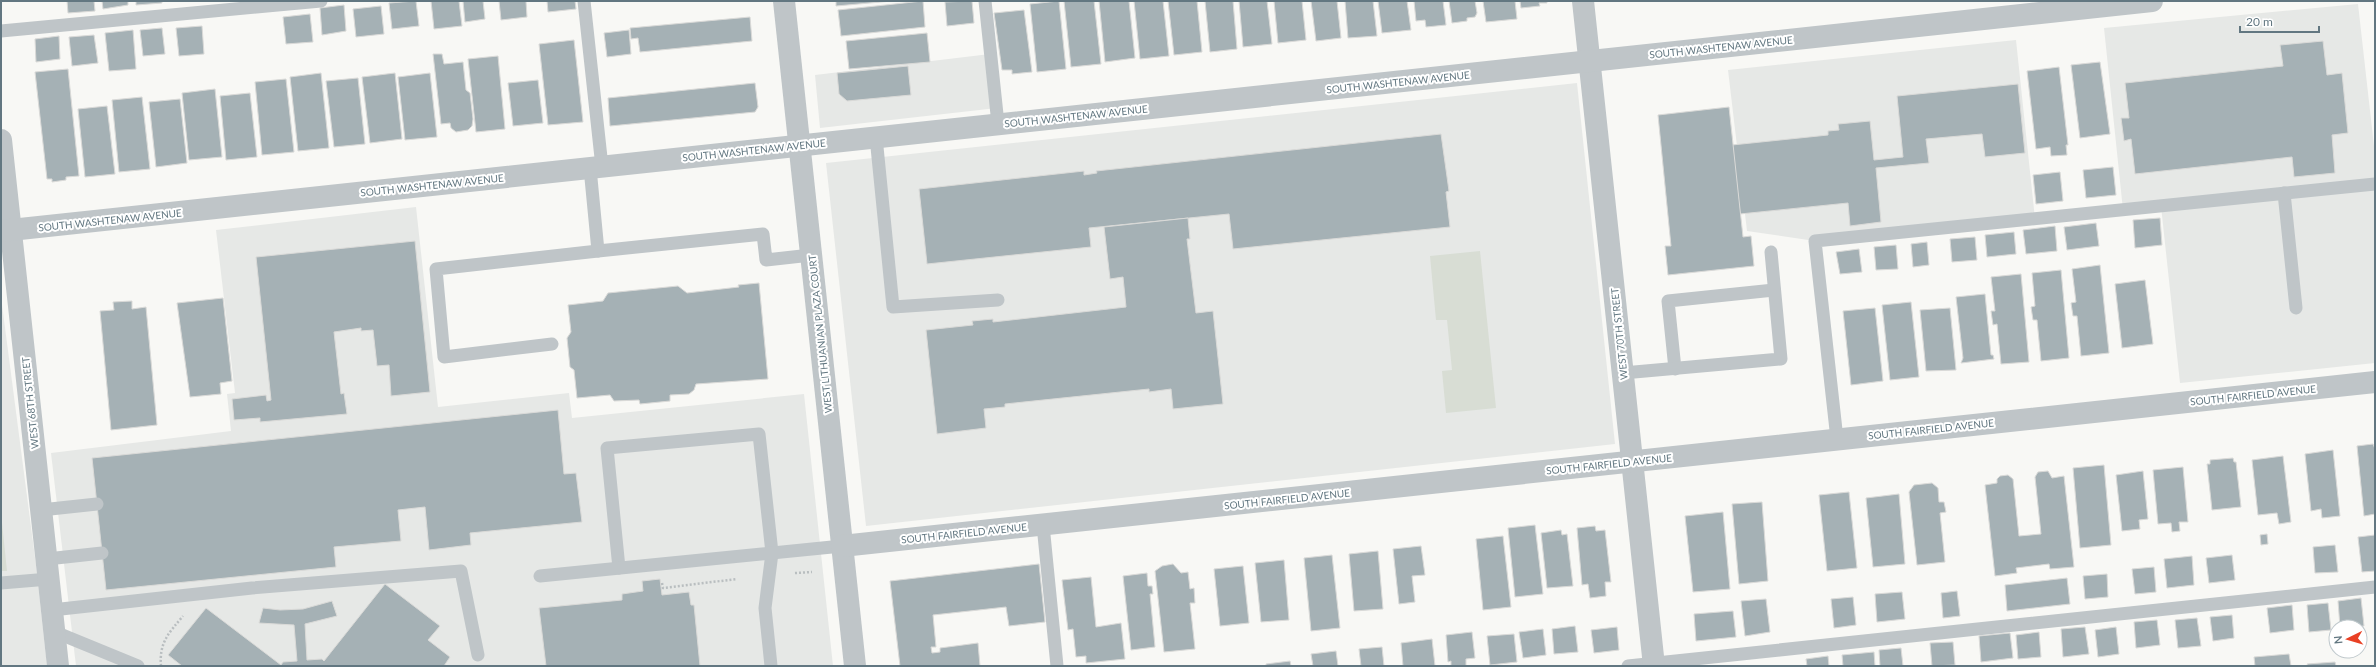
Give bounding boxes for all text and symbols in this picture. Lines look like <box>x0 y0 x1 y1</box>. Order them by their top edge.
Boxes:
scale bar <box>2240 8 2319 34</box>
text: 20 m <box>2246 14 2273 29</box>
street label: SOUTH WASHTENAW AVENUE <box>1649 33 1794 61</box>
street label: SOUTH WASHTENAW AVENUE <box>1326 68 1471 96</box>
street label: SOUTH WASHTENAW AVENUE <box>1004 102 1149 130</box>
street label: SOUTH WASHTENAW AVENUE <box>682 136 827 164</box>
street label: SOUTH WASHTENAW AVENUE <box>360 171 505 199</box>
street label: SOUTH WASHTENAW AVENUE <box>38 206 183 234</box>
street label: WEST LITHUANIAN PLAZA COURT <box>806 254 834 414</box>
street label: WEST 70TH STREET <box>1608 287 1630 381</box>
street label: WEST 68TH STREET <box>19 356 41 450</box>
street label: SOUTH FAIRFIELD AVENUE <box>2189 382 2317 408</box>
street label: SOUTH FAIRFIELD AVENUE <box>1867 416 1995 442</box>
street label: SOUTH FAIRFIELD AVENUE <box>1545 451 1673 477</box>
street label: SOUTH FAIRFIELD AVENUE <box>1223 486 1351 512</box>
street label: SOUTH FAIRFIELD AVENUE <box>900 520 1028 546</box>
north arrow <box>2328 619 2368 659</box>
text: N <box>2331 635 2344 645</box>

